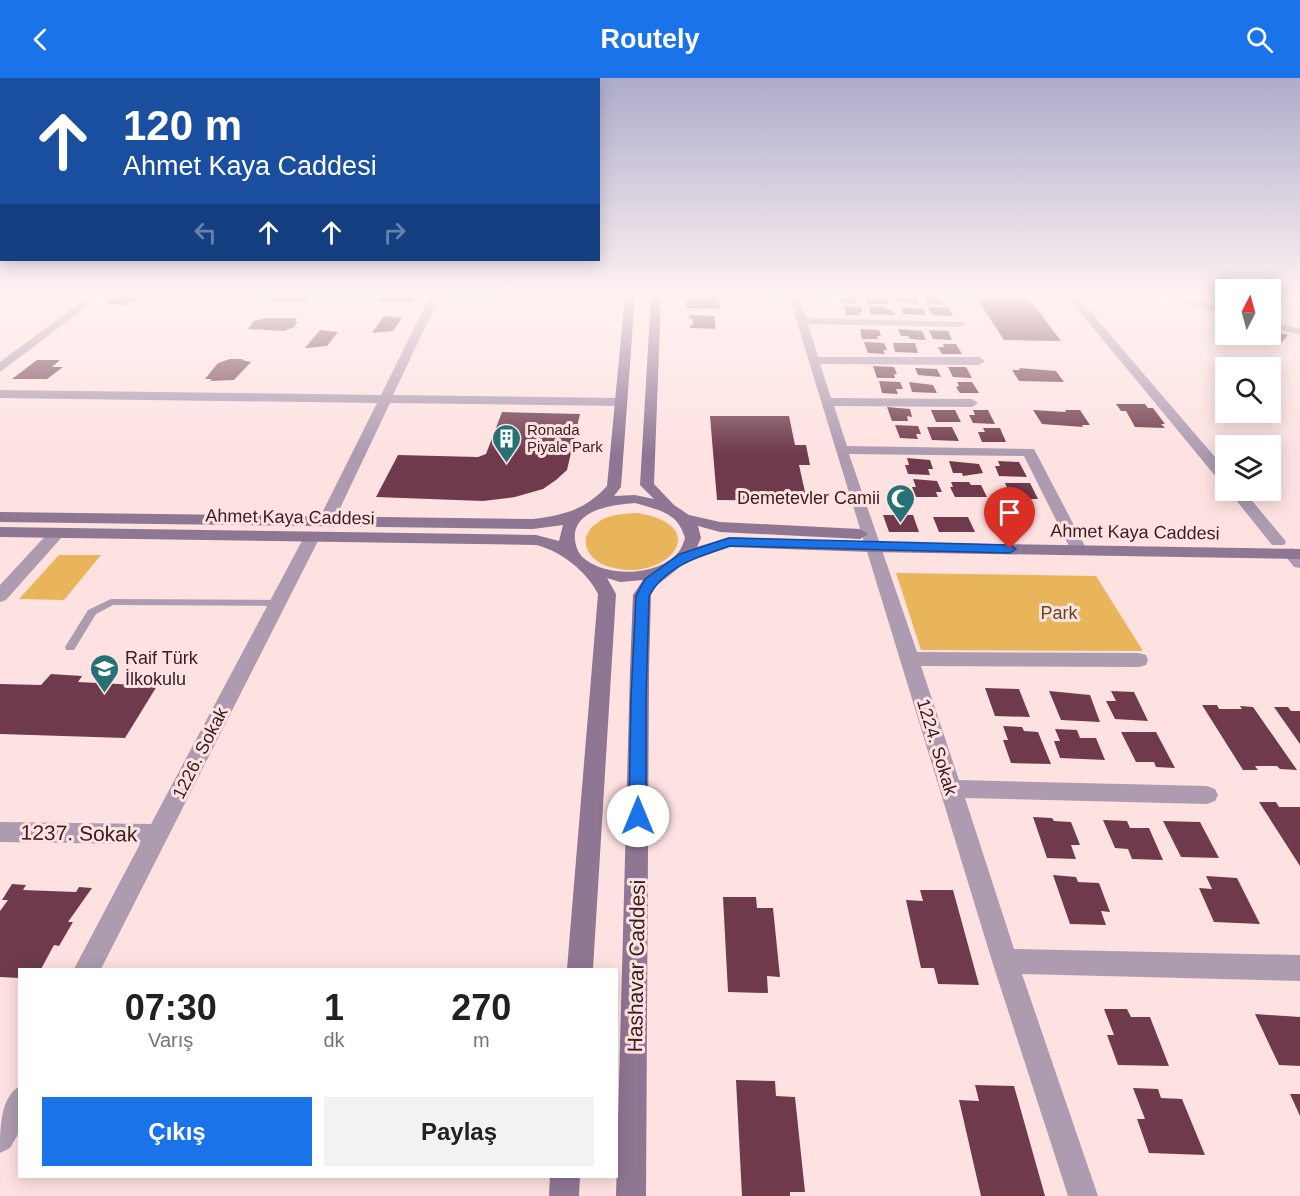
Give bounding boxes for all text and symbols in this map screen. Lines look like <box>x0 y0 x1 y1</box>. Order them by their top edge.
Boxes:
icon: back <box>24 23 57 56</box>
icon: search <box>1243 23 1276 56</box>
text: Routely <box>600 24 700 54</box>
icon: ahead <box>24 102 102 180</box>
text: 120 m <box>123 102 242 149</box>
text: Ahmet Kaya Caddesi <box>123 151 377 181</box>
icon: left <box>189 216 222 249</box>
icon: ahead <box>252 216 285 249</box>
icon: ahead <box>315 216 348 249</box>
icon: right <box>378 216 411 249</box>
north arrow <box>1215 279 1281 345</box>
map controls <box>1215 279 1281 501</box>
button: search <box>1215 357 1281 423</box>
place label: Ronada Piyale Park <box>527 421 603 455</box>
building icon: Ronada Piyale Park <box>490 422 522 464</box>
button: layers <box>1215 435 1281 501</box>
mosque icon: Demetevler Camii <box>885 482 917 524</box>
pin <box>984 487 1035 549</box>
place label: Demetevler Camii <box>737 488 880 508</box>
icon: arrive <box>993 496 1026 529</box>
street label: Ahmet Kaya Caddesi <box>205 506 375 528</box>
street label: Ahmet Kaya Caddesi <box>1050 521 1220 543</box>
park label: Park <box>1040 603 1079 623</box>
place label: Raif Türk İlkokulu <box>125 648 199 689</box>
school or university icon: Raif Türk İlkokulu <box>88 652 120 694</box>
street label: 1224. Sokak <box>913 696 961 799</box>
street label: 1226. Sokak <box>168 703 232 802</box>
position arrow <box>606 784 670 848</box>
street label: 1237. Sokak <box>20 820 138 846</box>
street label: Hashavar Caddesi <box>623 879 649 1053</box>
text: 07:30 <box>125 987 217 1028</box>
text: 1 <box>324 987 344 1028</box>
text: 270 <box>451 987 511 1028</box>
text: Varış <box>148 1029 193 1051</box>
text: dk <box>323 1029 345 1051</box>
text: m <box>473 1029 490 1051</box>
button: Çıkış <box>42 1097 312 1166</box>
button: Paylaş <box>324 1097 594 1166</box>

